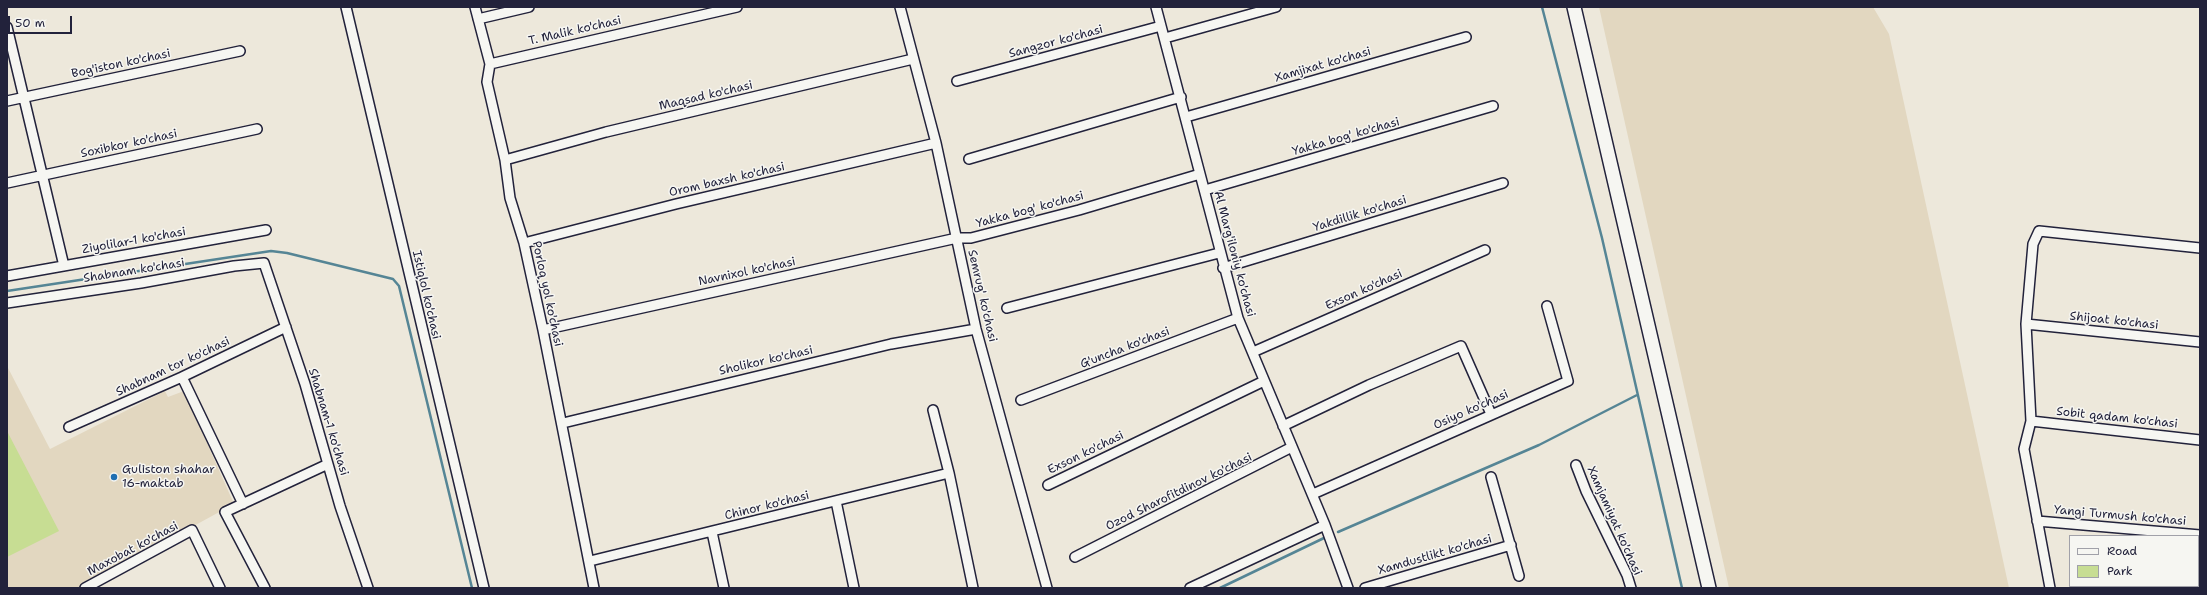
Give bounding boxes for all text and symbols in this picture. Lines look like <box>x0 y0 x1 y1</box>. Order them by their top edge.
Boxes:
scale bar <box>10 8 74 34</box>
street label: T. Malik ko'chasi <box>527 13 623 49</box>
text: 50 m <box>15 15 45 31</box>
street label: Sangzor ko'chasi <box>1007 22 1105 62</box>
street label: Xamjixat ko'chasi <box>1273 44 1373 86</box>
street label: Bog'iston ko'chasi <box>70 46 172 82</box>
street label: Maqsad ko'chasi <box>658 78 754 114</box>
street label: Yakka bog' ko'chasi <box>1291 115 1401 159</box>
street label: Soxibkor ko'chasi <box>79 127 179 161</box>
street label: Orom baxsh ko'chasi <box>668 160 786 200</box>
street label: Yakka bog' ko'chasi <box>975 189 1085 231</box>
street label: Al Marg'iloniy ko'chasi <box>1210 189 1258 319</box>
street label: Yakdillik ko'chasi <box>1312 193 1408 235</box>
street label: Ziyolilar-1 ko'chasi <box>81 225 187 257</box>
street label: Porloq yol ko'chasi <box>529 240 565 348</box>
street label: Istiqlol ko'chasi <box>409 249 443 341</box>
street label: Semrug' ko'chasi <box>964 249 1000 343</box>
street label: Navnixol ko'chasi <box>697 255 797 289</box>
street label: Shabnam ko'chasi <box>82 256 186 286</box>
street label: Exson ko'chasi <box>1323 267 1405 313</box>
street label: Shijoat ko'chasi <box>2069 309 2159 333</box>
street label: G'uncha ko'chasi <box>1078 324 1172 372</box>
street label: Shabnam tor ko'chasi <box>114 334 232 400</box>
street label: Sholikor ko'chasi <box>718 343 814 379</box>
street label: Shabnam-1 ko'chasi <box>305 367 351 477</box>
street label: Osiyo ko'chasi <box>1431 387 1511 433</box>
street label: Sobit qadam ko'chasi <box>2056 404 2178 432</box>
street label: Exson ko'chasi <box>1046 428 1126 478</box>
street label: Ozod Sharofitdinov ko'chasi <box>1103 450 1255 534</box>
place label: Guliston shahar 16-maktab <box>122 463 215 491</box>
street label: Xamjamiyat ko'chasi <box>1583 464 1645 578</box>
marker: Guliston shahar 16-maktab <box>109 472 119 482</box>
street label: Chinor ko'chasi <box>723 489 811 523</box>
street label: Yangi Turmush ko'chasi <box>2053 503 2187 529</box>
street label: Maxobat ko'chasi <box>85 519 181 579</box>
street label: Xamdustlikt ko'chasi <box>1376 532 1494 578</box>
legend <box>2069 535 2199 587</box>
text: Road <box>2107 543 2137 559</box>
text: Park <box>2107 563 2133 579</box>

